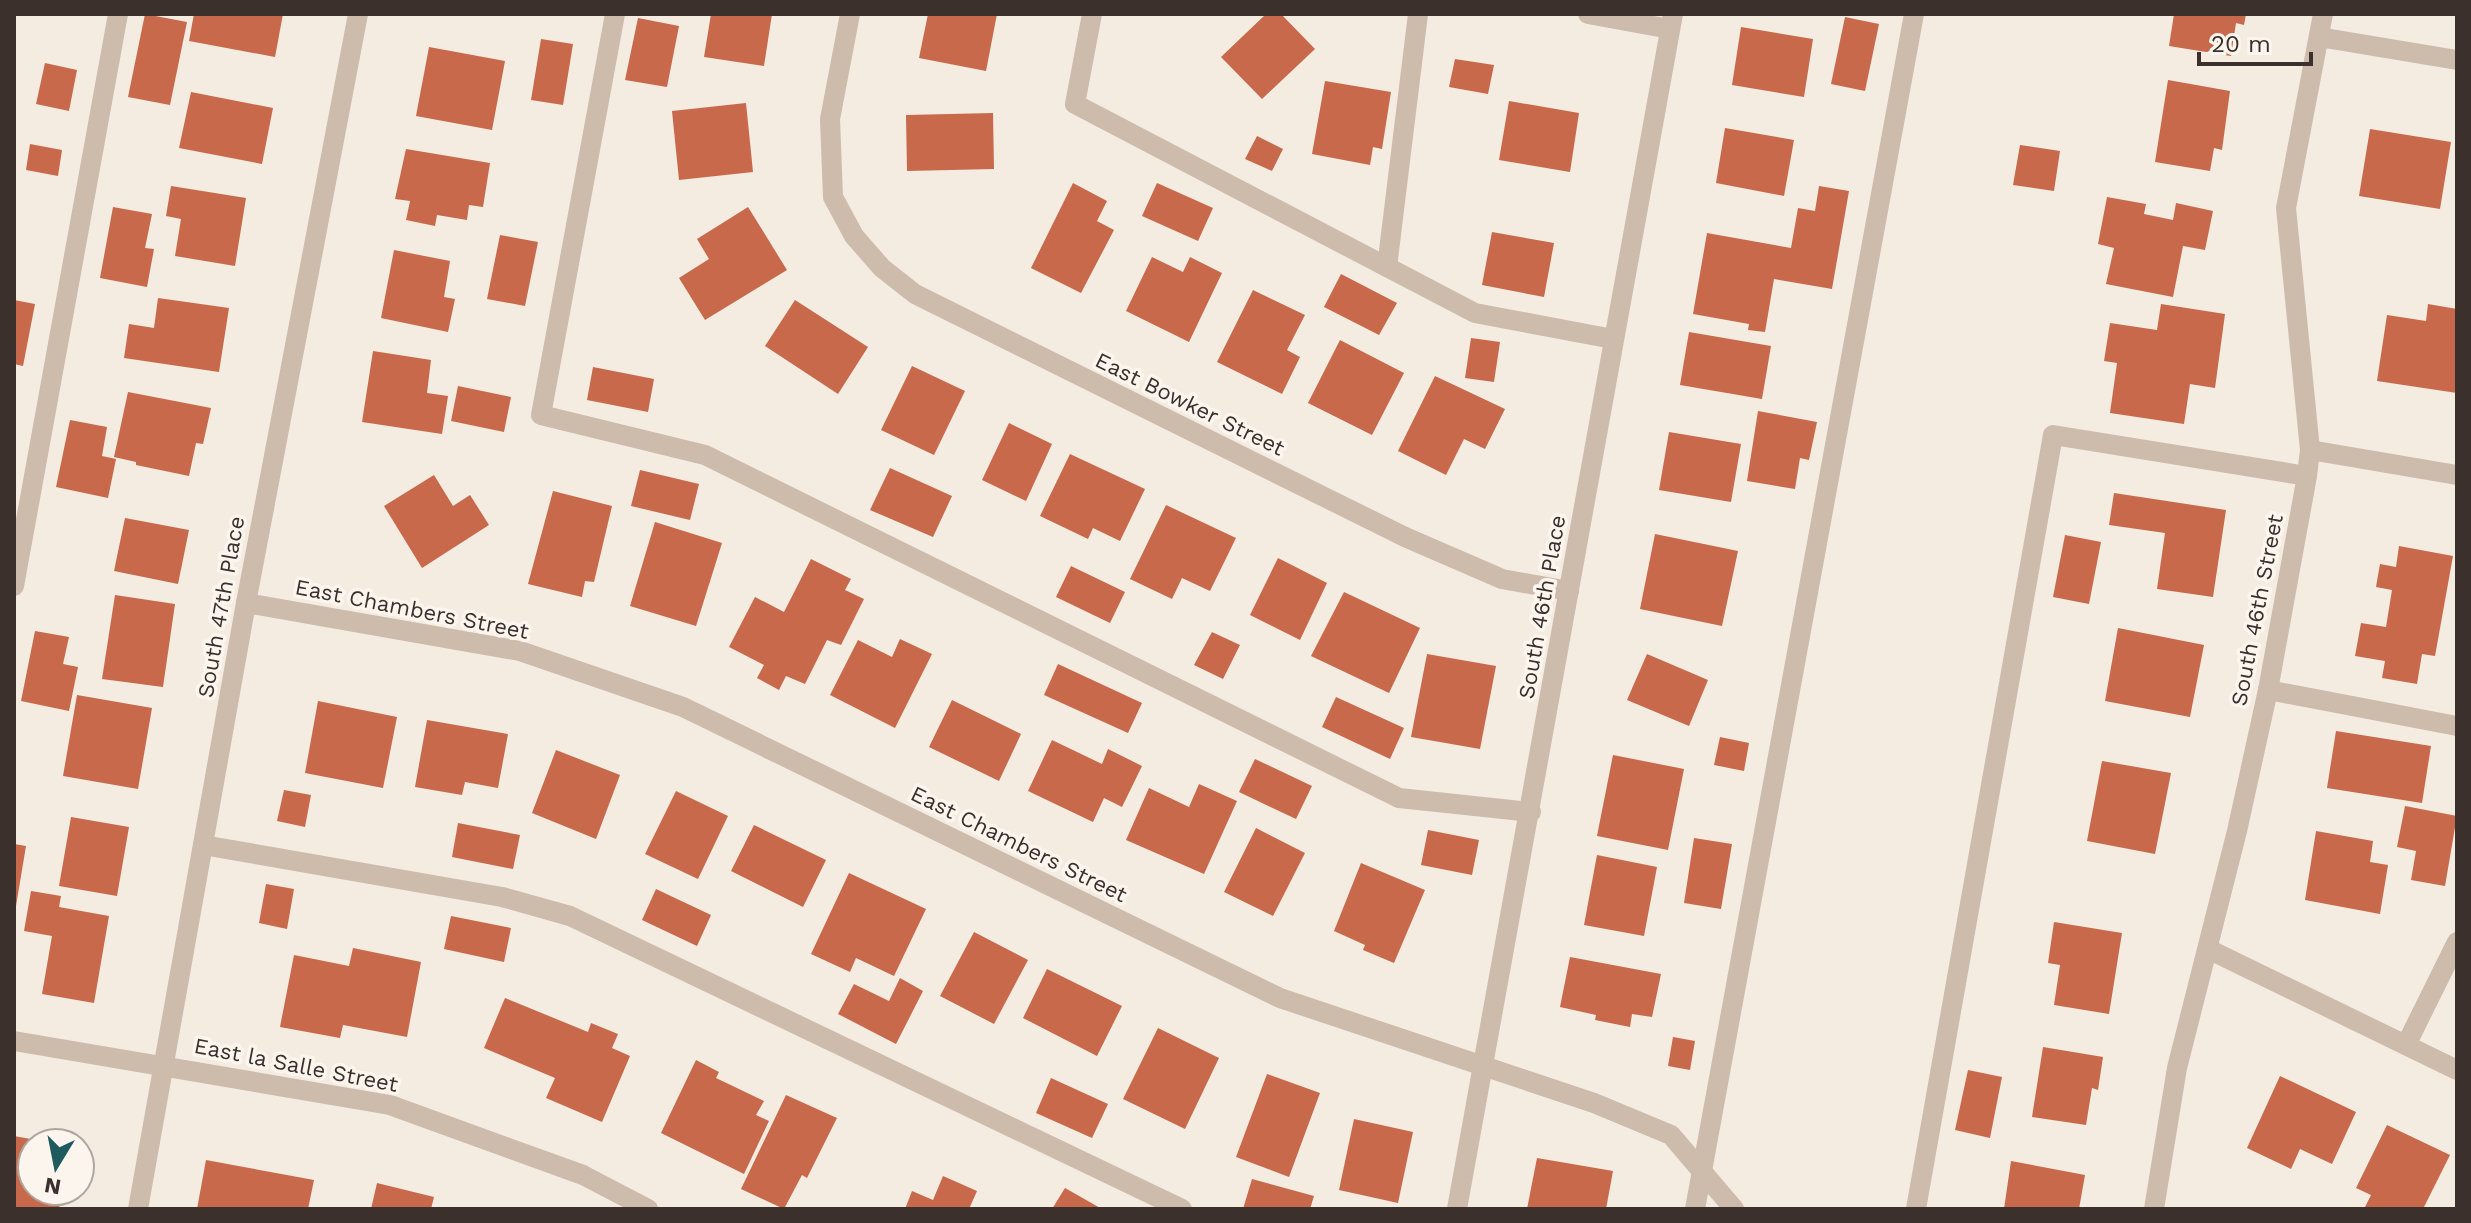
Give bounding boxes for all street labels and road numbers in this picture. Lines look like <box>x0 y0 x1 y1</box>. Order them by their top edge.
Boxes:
street label: East Bowker Street <box>1091 347 1289 461</box>
street label: South 46th Street <box>2226 512 2288 708</box>
street label: South 46th Place <box>1514 513 1570 701</box>
street label: South 47th Place <box>193 514 249 700</box>
street label: East Chambers Street <box>293 574 531 644</box>
street label: East Chambers Street <box>907 781 1131 907</box>
street label: East la Salle Street <box>192 1033 400 1097</box>

